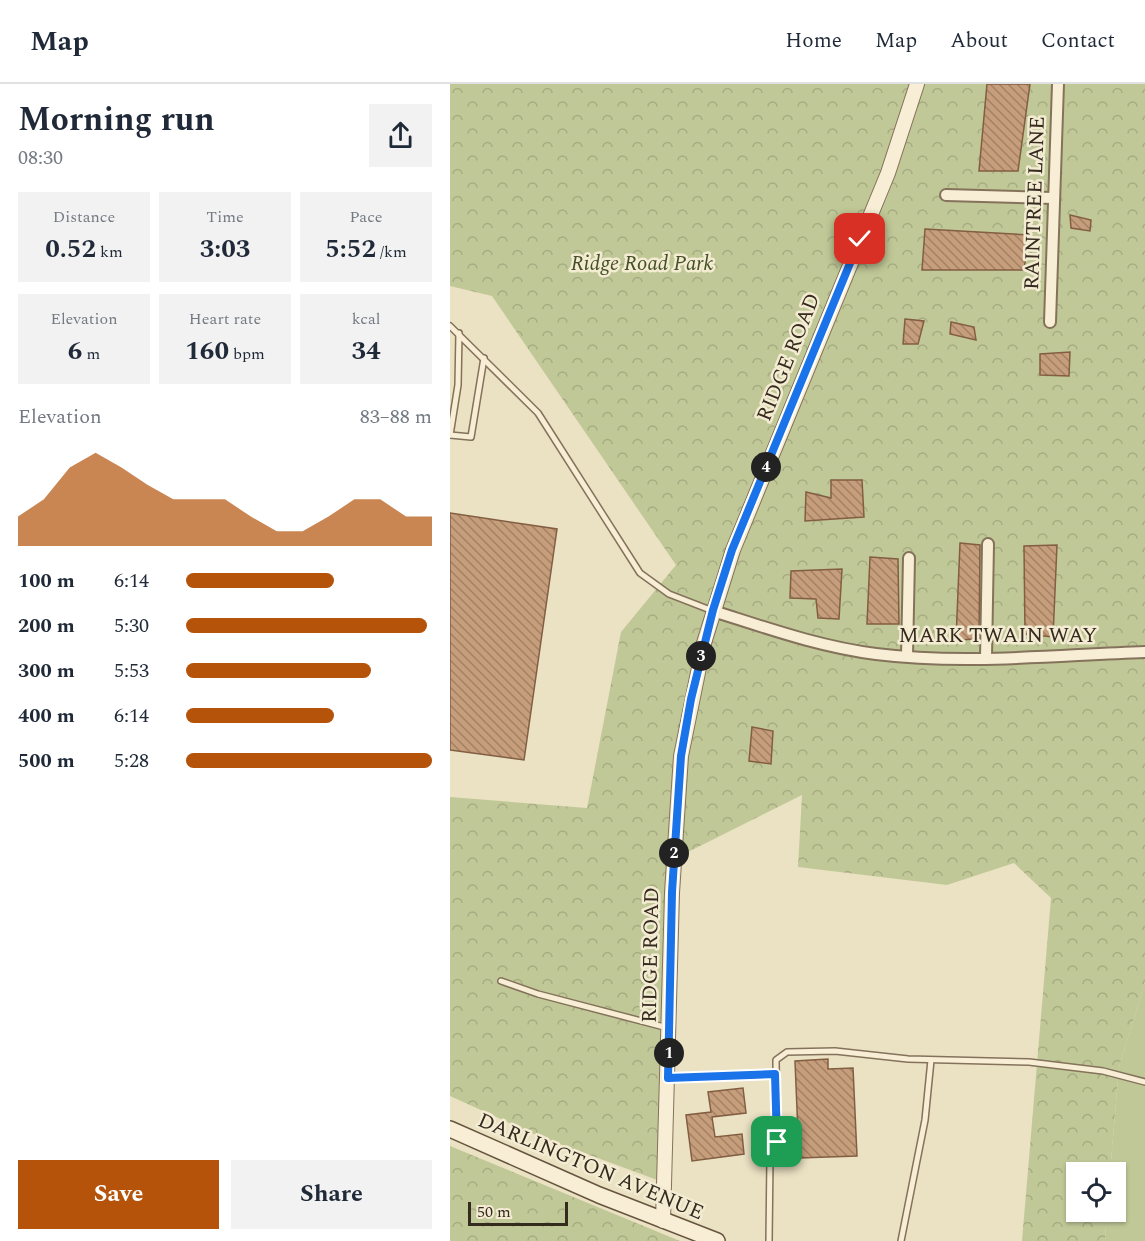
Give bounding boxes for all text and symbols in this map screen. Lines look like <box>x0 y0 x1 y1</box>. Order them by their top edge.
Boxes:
text: Map <box>30 20 89 63</box>
text: Home <box>785 25 842 57</box>
text: Map <box>875 25 917 57</box>
text: About <box>950 25 1008 57</box>
text: Contact <box>1041 25 1115 57</box>
text: Morning run <box>18 95 215 145</box>
button: share <box>369 104 432 167</box>
street label: RAINTREE LANE <box>1016 115 1054 291</box>
text: 08:30 <box>18 143 63 173</box>
text: Distance <box>53 205 115 229</box>
text: Time <box>206 205 244 229</box>
text: Pace <box>349 205 383 229</box>
pin <box>834 213 885 264</box>
icon: check <box>843 222 876 255</box>
text: 0.52 <box>45 229 96 269</box>
text: 3:03 <box>200 229 250 269</box>
text: 5:52 <box>325 229 376 269</box>
text: km <box>96 240 123 264</box>
text: /km <box>376 240 407 264</box>
park label: Ridge Road Park <box>571 248 714 280</box>
street label: RIDGE ROAD <box>749 288 829 426</box>
text: Elevation <box>50 307 118 331</box>
text: Heart rate <box>189 307 261 331</box>
text: kcal <box>352 307 380 331</box>
text: 6 <box>68 331 82 371</box>
text: 160 <box>185 331 229 371</box>
text: 34 <box>351 331 381 371</box>
text: m <box>82 342 100 366</box>
text: bpm <box>229 342 265 366</box>
text: Elevation <box>18 402 102 432</box>
text: 83–88 m <box>360 402 432 432</box>
pin: 4 <box>751 452 781 482</box>
text: 4 <box>762 455 770 479</box>
text: 100 m <box>18 566 75 596</box>
text: 6:14 <box>114 566 149 596</box>
text: 200 m <box>18 611 75 641</box>
text: 5:30 <box>114 611 149 641</box>
street label: MARK TWAIN WAY <box>899 620 1097 652</box>
pin: 3 <box>686 641 716 671</box>
text: 3 <box>697 644 705 668</box>
text: 300 m <box>18 656 75 686</box>
text: 5:53 <box>114 656 149 686</box>
text: 400 m <box>18 701 75 731</box>
text: 6:14 <box>114 701 149 731</box>
text: 500 m <box>18 746 75 776</box>
text: 5:28 <box>114 746 149 776</box>
pin: 2 <box>659 838 689 868</box>
text: 2 <box>670 841 678 865</box>
street label: RIDGE ROAD <box>634 887 668 1023</box>
pin: 1 <box>654 1038 684 1068</box>
text: 1 <box>665 1041 673 1065</box>
street label: DARLINGTON AVENUE <box>473 1105 709 1229</box>
pin <box>751 1116 802 1167</box>
icon: arrive <box>760 1125 793 1158</box>
button: Save <box>18 1160 219 1229</box>
button: Share <box>231 1160 432 1229</box>
map controls <box>1066 1162 1126 1222</box>
button: locate <box>1066 1162 1126 1222</box>
scale bar <box>468 1199 568 1226</box>
text: 50 m <box>477 1200 511 1224</box>

